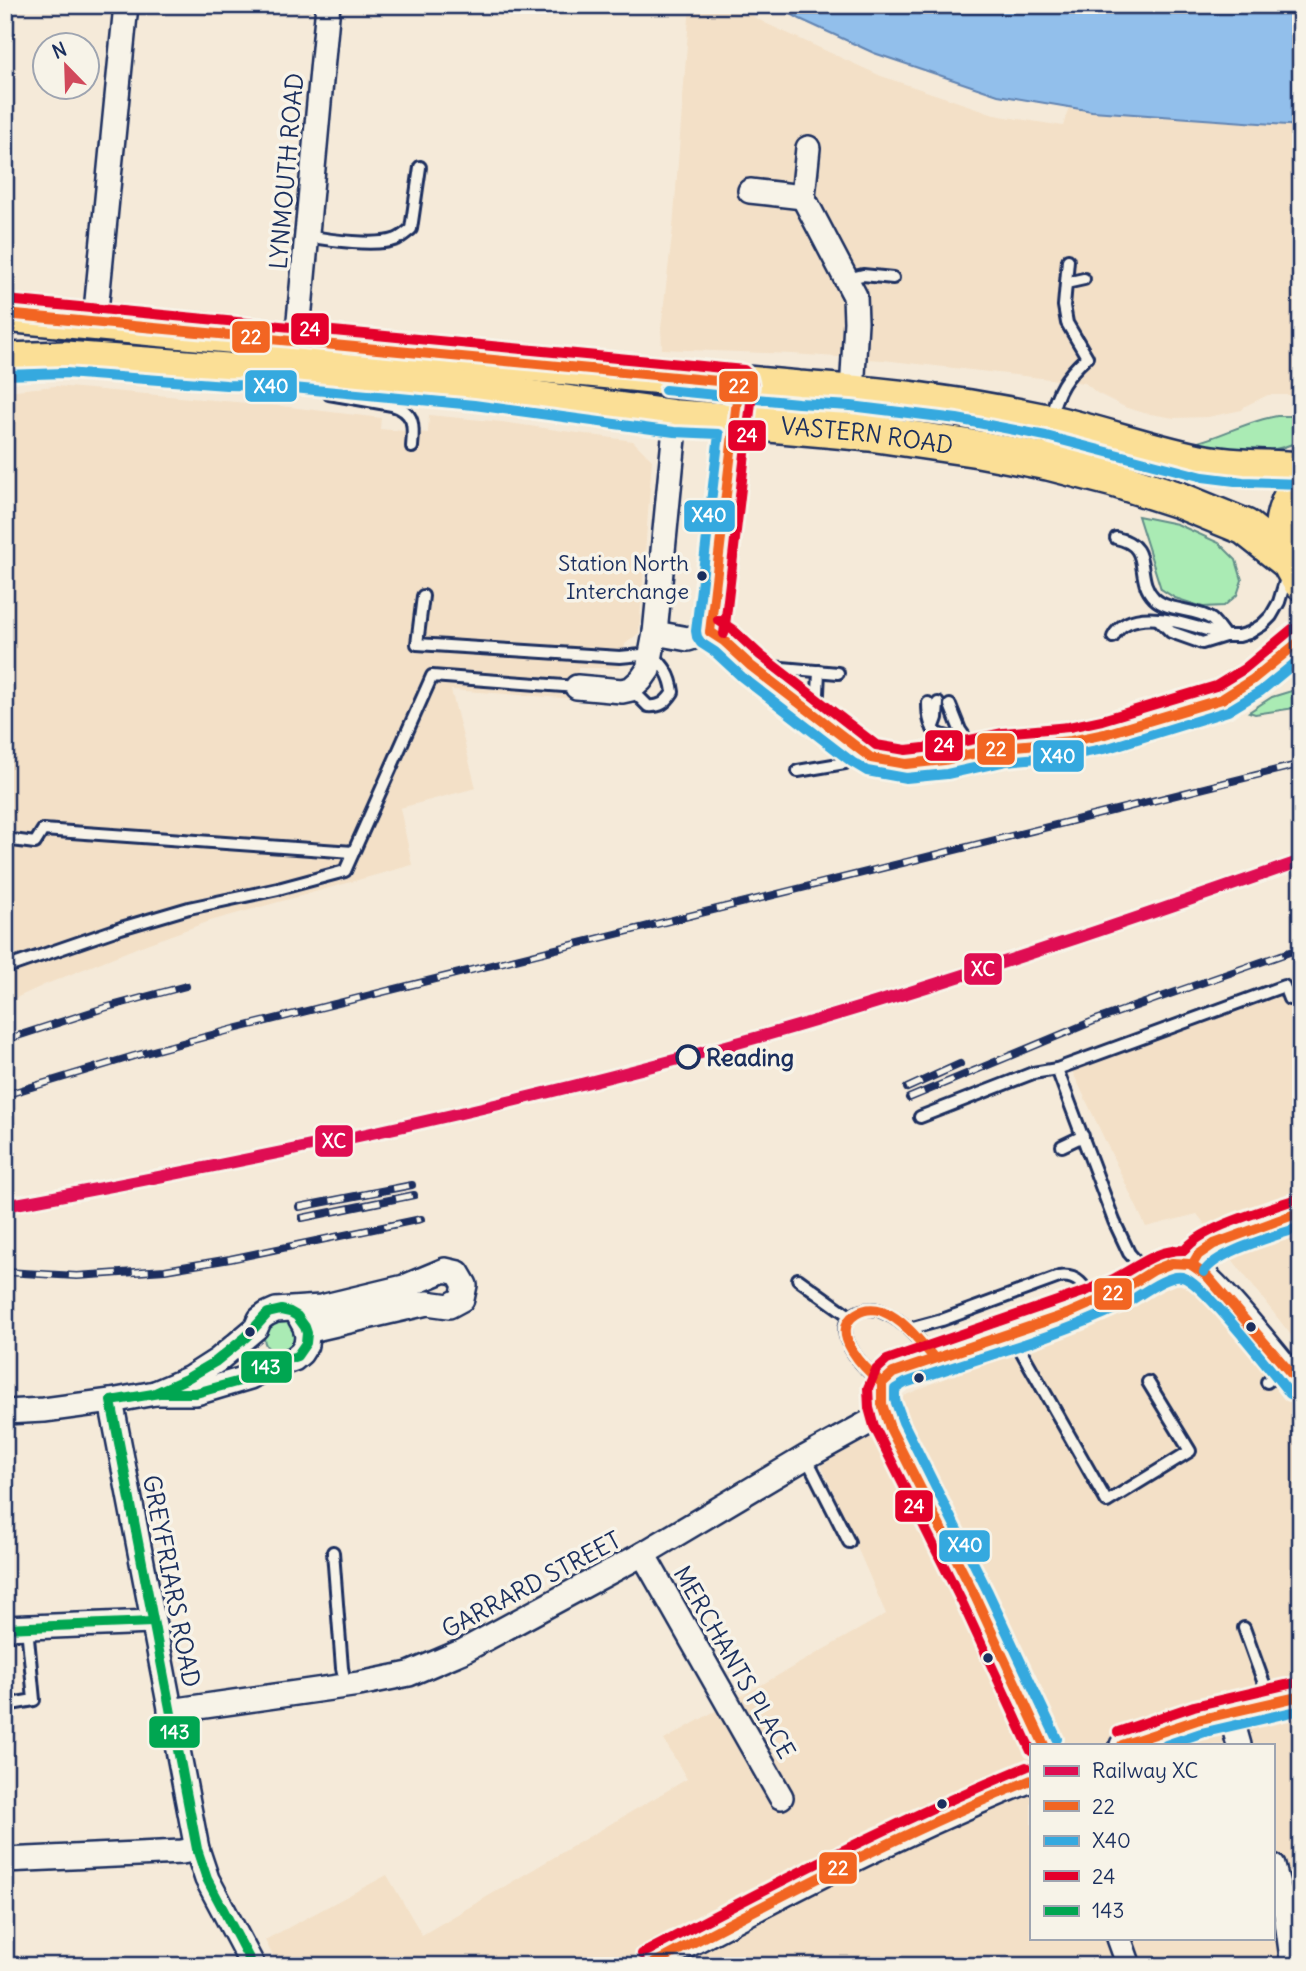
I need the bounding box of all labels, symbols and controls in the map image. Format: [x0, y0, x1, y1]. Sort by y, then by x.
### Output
north arrow [32, 32, 102, 102]
text: N [49, 37, 70, 64]
street label: LYNMOUTH ROAD [262, 72, 310, 270]
line badge: 24 [290, 312, 330, 346]
text: 24 [299, 317, 321, 341]
line badge: 22 [231, 320, 271, 354]
text: 22 [241, 325, 261, 349]
line badge: X40 [244, 369, 298, 403]
line badge: 22 [718, 370, 759, 403]
text: X40 [253, 374, 289, 398]
text: 22 [729, 374, 749, 398]
street label: VASTERN ROAD [779, 410, 955, 460]
line badge: 24 [727, 419, 767, 452]
text: 24 [736, 423, 758, 447]
line badge: X40 [683, 499, 736, 533]
text: X40 [691, 503, 727, 527]
place label: Station North Interchange [558, 549, 689, 605]
marker: Station North Interchange [695, 569, 709, 583]
line badge: 24 [924, 729, 964, 762]
line badge: 22 [976, 732, 1016, 766]
text: 24 [933, 733, 955, 757]
text: 22 [986, 737, 1006, 761]
line badge: X40 [1032, 739, 1085, 773]
text: X40 [1040, 744, 1076, 768]
line badge: XC [963, 952, 1003, 986]
text: XC [971, 957, 995, 981]
place label: Reading [706, 1042, 794, 1072]
marker: Reading [676, 1045, 700, 1069]
line badge: XC [314, 1124, 354, 1158]
text: XC [322, 1129, 346, 1153]
line badge: 22 [1093, 1277, 1133, 1311]
text: 22 [1103, 1281, 1123, 1305]
unlabelled marker [1244, 1320, 1258, 1334]
unlabelled marker [243, 1325, 257, 1339]
line badge: 143 [240, 1350, 293, 1384]
text: 143 [251, 1355, 281, 1379]
unlabelled marker [912, 1371, 926, 1385]
street label: GREYFRIARS ROAD [137, 1473, 207, 1689]
line badge: 24 [894, 1489, 934, 1523]
text: 24 [903, 1494, 925, 1518]
street label: GARRARD STREET [436, 1524, 626, 1644]
line badge: X40 [938, 1529, 991, 1563]
text: X40 [947, 1533, 983, 1557]
street label: MERCHANTS PLACE [668, 1560, 802, 1764]
unlabelled marker [981, 1651, 995, 1665]
line badge: 143 [148, 1715, 201, 1749]
text: 143 [160, 1720, 190, 1744]
legend [1030, 1744, 1274, 1940]
text: Railway XC [1092, 1757, 1199, 1784]
text: 22 [1092, 1793, 1115, 1820]
unlabelled marker [935, 1797, 949, 1811]
text: X40 [1092, 1827, 1131, 1854]
line badge: 22 [818, 1851, 858, 1885]
text: 22 [828, 1856, 848, 1880]
text: 24 [1092, 1863, 1115, 1890]
text: 143 [1092, 1897, 1124, 1924]

